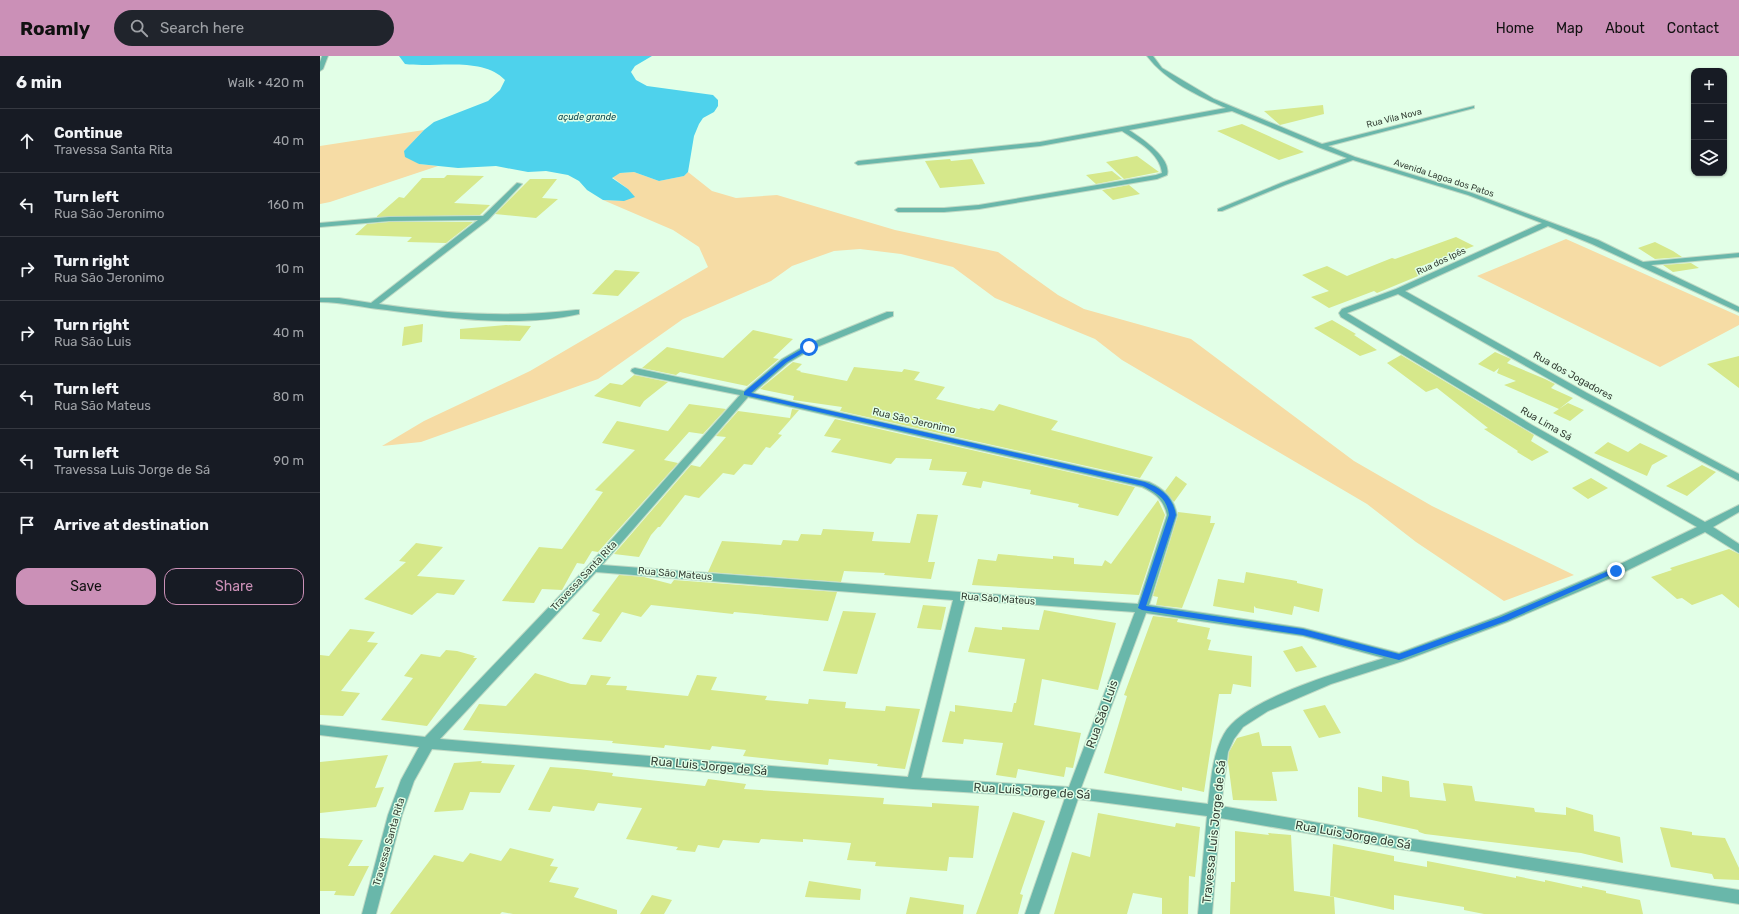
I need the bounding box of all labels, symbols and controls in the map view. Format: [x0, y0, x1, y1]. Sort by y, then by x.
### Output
search box [114, 10, 394, 46]
text: Roamly [20, 17, 90, 40]
icon: search [128, 17, 150, 39]
text: Search here [160, 19, 244, 37]
text: Home [1496, 20, 1534, 37]
text: Map [1556, 20, 1583, 37]
text: About [1605, 20, 1645, 37]
text: Contact [1667, 20, 1719, 37]
map controls [1691, 68, 1727, 176]
button: + [1691, 68, 1727, 104]
text: 6 min [16, 72, 62, 92]
text: Walk · 420 m [228, 75, 304, 90]
button: − [1691, 104, 1727, 140]
street label: Rua Vila Nova [1365, 106, 1423, 130]
water label: açude grande [558, 112, 616, 122]
text: Continue [54, 124, 123, 142]
icon: ahead [16, 130, 38, 152]
text: 40 m [273, 133, 304, 148]
button: layers [1691, 140, 1727, 176]
text: Travessa Santa Rita [54, 142, 173, 157]
street label: Avenida Lagoa dos Patos [1393, 157, 1496, 199]
text: Turn left [54, 188, 119, 206]
icon: left [16, 194, 38, 216]
text: 160 m [268, 197, 304, 212]
text: Rua São Jeronimo [54, 206, 164, 221]
street label: Rua dos Ipês [1415, 245, 1468, 277]
text: Turn right [54, 252, 129, 270]
icon: right [16, 258, 38, 280]
text: 10 m [275, 261, 304, 276]
text: Rua São Jeronimo [54, 270, 164, 285]
text: Turn right [54, 316, 129, 334]
icon: right [16, 322, 38, 344]
text: 40 m [273, 325, 304, 340]
text: Rua São Luis [54, 334, 131, 349]
route start [800, 338, 818, 356]
street label: Rua dos Jogadores [1531, 349, 1615, 403]
text: Turn left [54, 380, 119, 398]
icon: left [16, 386, 38, 408]
text: 80 m [273, 389, 304, 404]
text: Rua São Mateus [54, 398, 151, 413]
street label: Rua Lima Sá [1518, 405, 1574, 443]
street label: Rua São Jeronimo [871, 406, 957, 436]
text: Turn left [54, 444, 119, 462]
icon: left [16, 450, 38, 472]
text: 90 m [273, 453, 304, 468]
text: Travessa Luis Jorge de Sá [54, 462, 210, 477]
icon: arrive [16, 514, 38, 536]
text: Arrive at destination [54, 516, 209, 534]
street label: Travessa Santa Rita [548, 539, 620, 613]
route end [1607, 562, 1625, 580]
street label: Rua São Mateus [637, 565, 713, 583]
button: Save [16, 568, 156, 605]
button: Share [164, 568, 304, 605]
street label: Rua São Mateus [960, 590, 1036, 608]
street label: Rua São Luis [1083, 678, 1121, 750]
street label: Rua Luis Jorge de Sá [650, 754, 768, 778]
street label: Travessa Luis Jorge de Sá [1199, 760, 1229, 904]
street label: Rua Luis Jorge de Sá [973, 780, 1091, 802]
street label: Travessa Santa Rita [371, 796, 407, 888]
street label: Rua Luis Jorge de Sá [1294, 818, 1412, 852]

